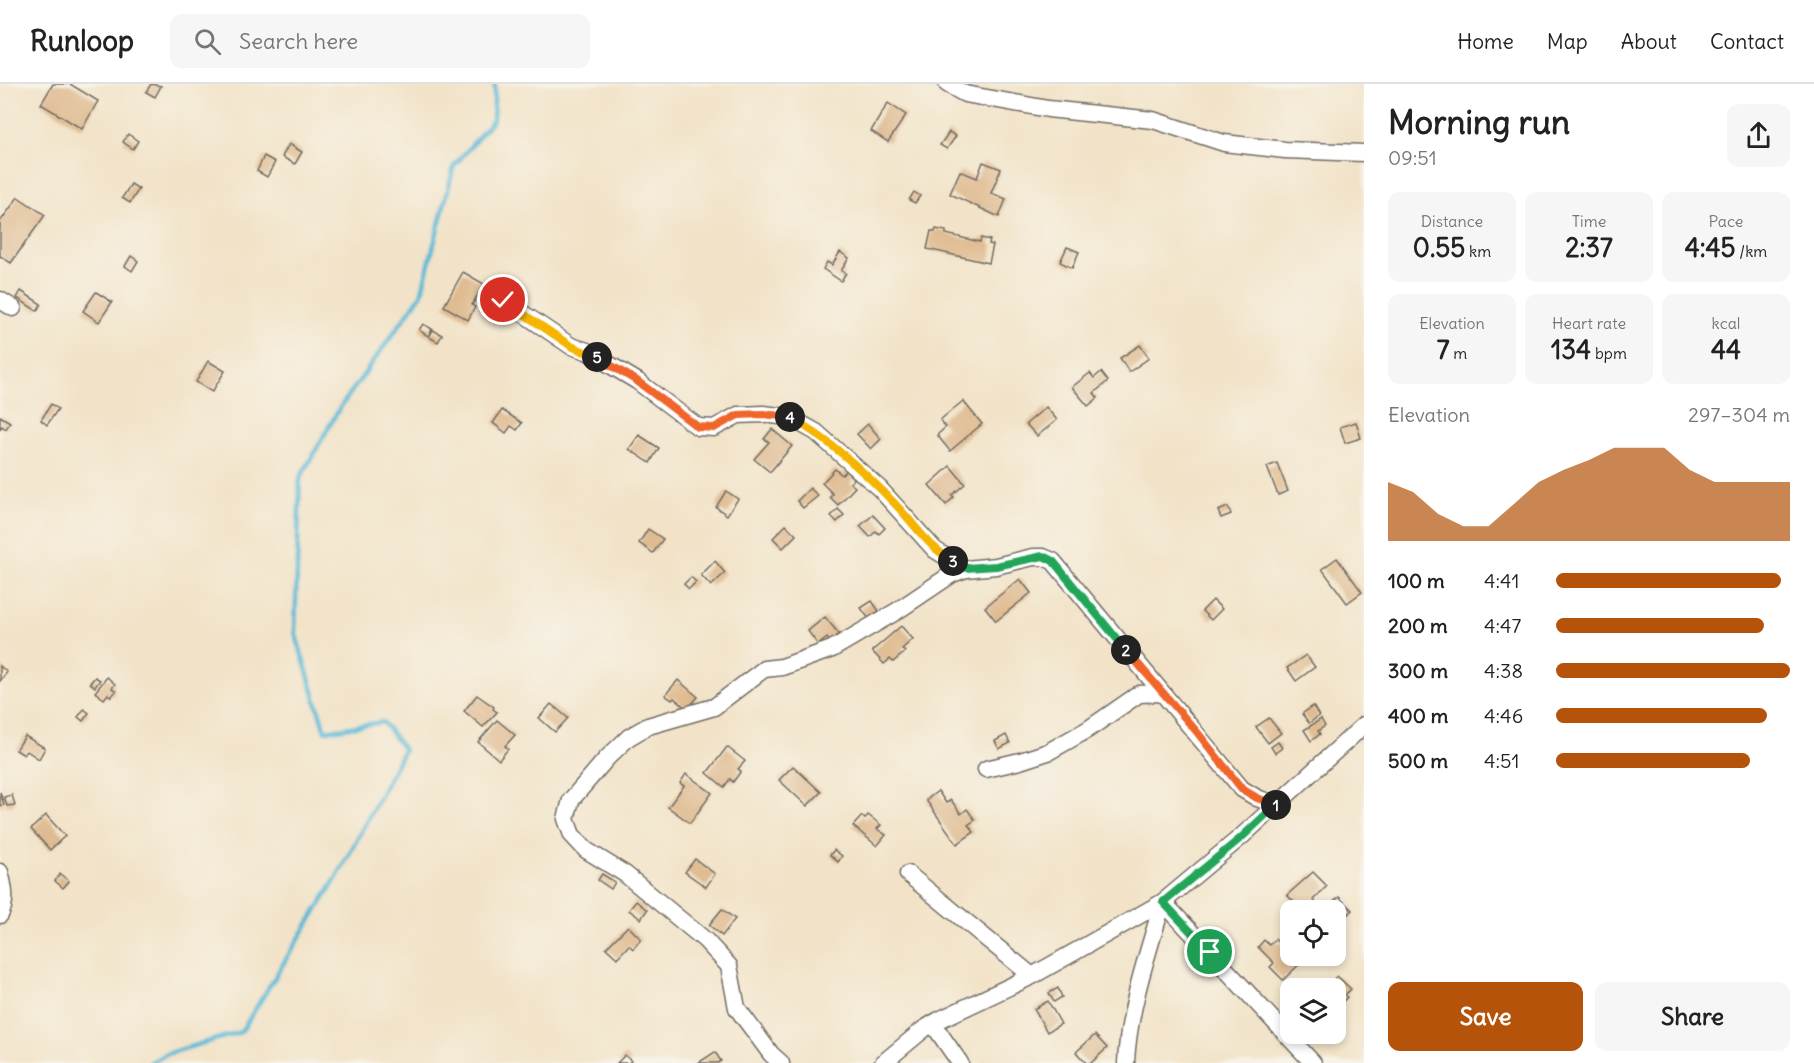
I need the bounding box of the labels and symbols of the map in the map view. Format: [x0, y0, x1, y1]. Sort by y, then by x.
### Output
pin [477, 274, 528, 325]
pin: 5 [582, 342, 612, 372]
pin: 4 [775, 402, 805, 432]
pin: 3 [938, 546, 968, 576]
pin: 2 [1111, 635, 1141, 665]
pin: 1 [1261, 790, 1291, 820]
pin [1184, 926, 1235, 977]

